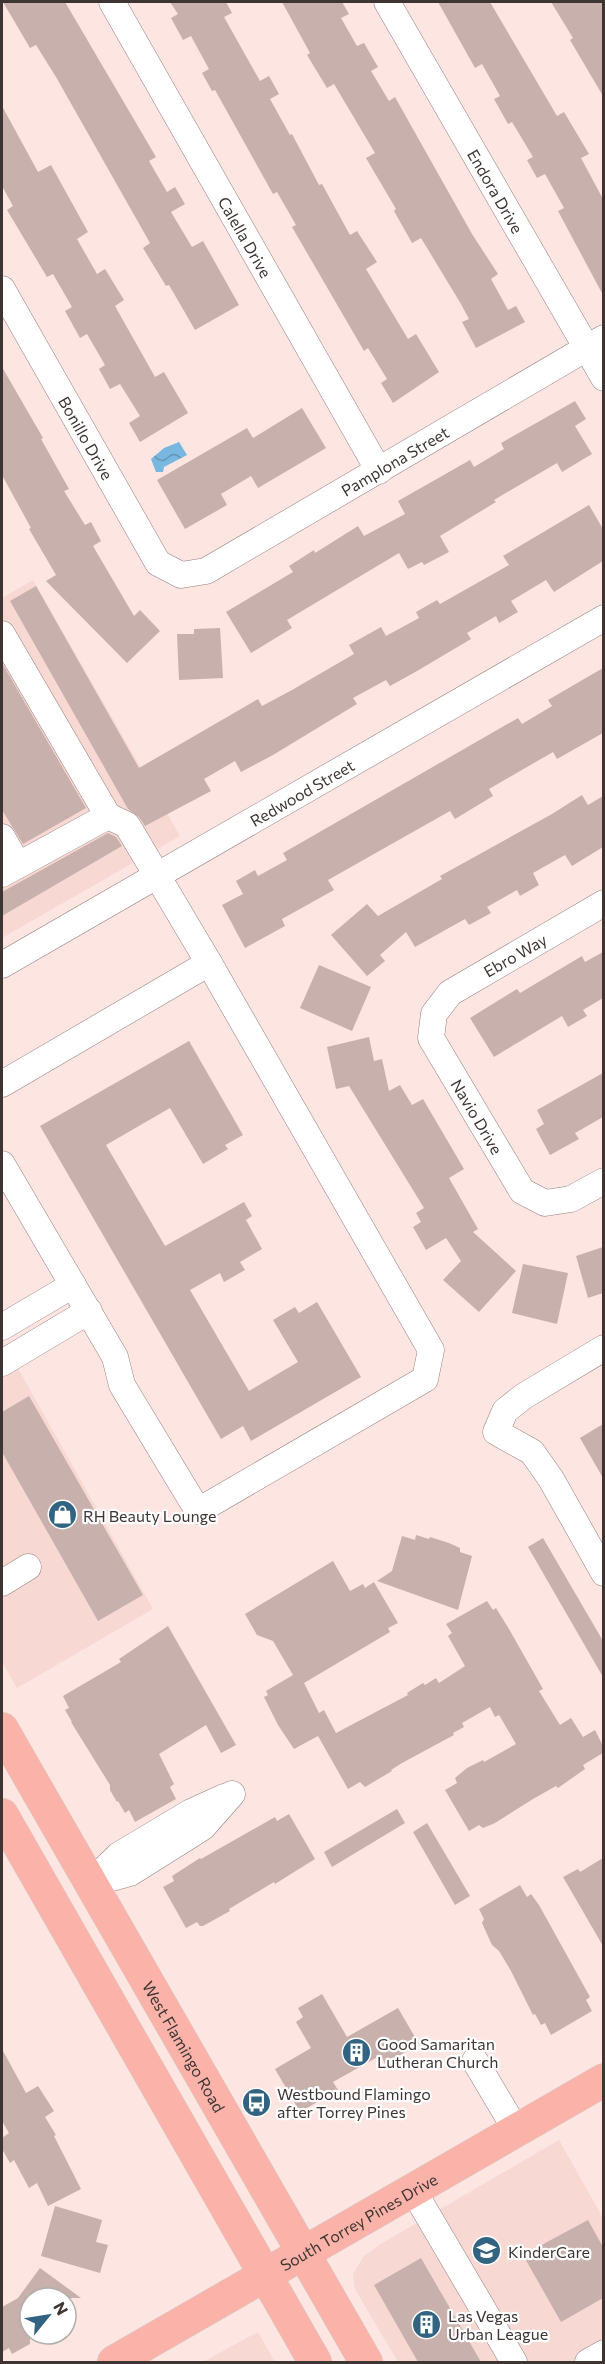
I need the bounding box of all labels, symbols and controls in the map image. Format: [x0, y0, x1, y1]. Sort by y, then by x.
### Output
street label: Endora Drive [464, 145, 528, 236]
street label: Calella Drive [215, 193, 276, 281]
street label: Bonillo Drive [55, 393, 118, 483]
street label: Pamplona Street [337, 422, 452, 500]
street label: Redwood Street [246, 755, 358, 830]
street label: Ebro Way [480, 929, 550, 981]
street label: Navio Drive [448, 1075, 507, 1157]
shop icon: RH Beauty Lounge [46, 1499, 78, 1531]
place label: RH Beauty Lounge [83, 1506, 217, 1525]
street label: West Flamingo Road [139, 1977, 230, 2115]
place label: Good Samaritan Lutheran Church [377, 2034, 498, 2071]
building icon: Good Samaritan Lutheran Church [340, 2036, 372, 2068]
place label: Westbound Flamingo after Torrey Pines [277, 2084, 431, 2121]
bus stop icon: Westbound Flamingo after Torrey Pines [240, 2086, 272, 2118]
street label: South Torrey Pines Drive [276, 2169, 440, 2274]
school or university icon: KinderCare [471, 2235, 503, 2267]
place label: KinderCare [508, 2242, 590, 2261]
north arrow [18, 2286, 78, 2346]
text: N [50, 2298, 73, 2318]
place label: Las Vegas Urban League [448, 2306, 548, 2343]
building icon: Las Vegas Urban League [411, 2308, 443, 2340]

